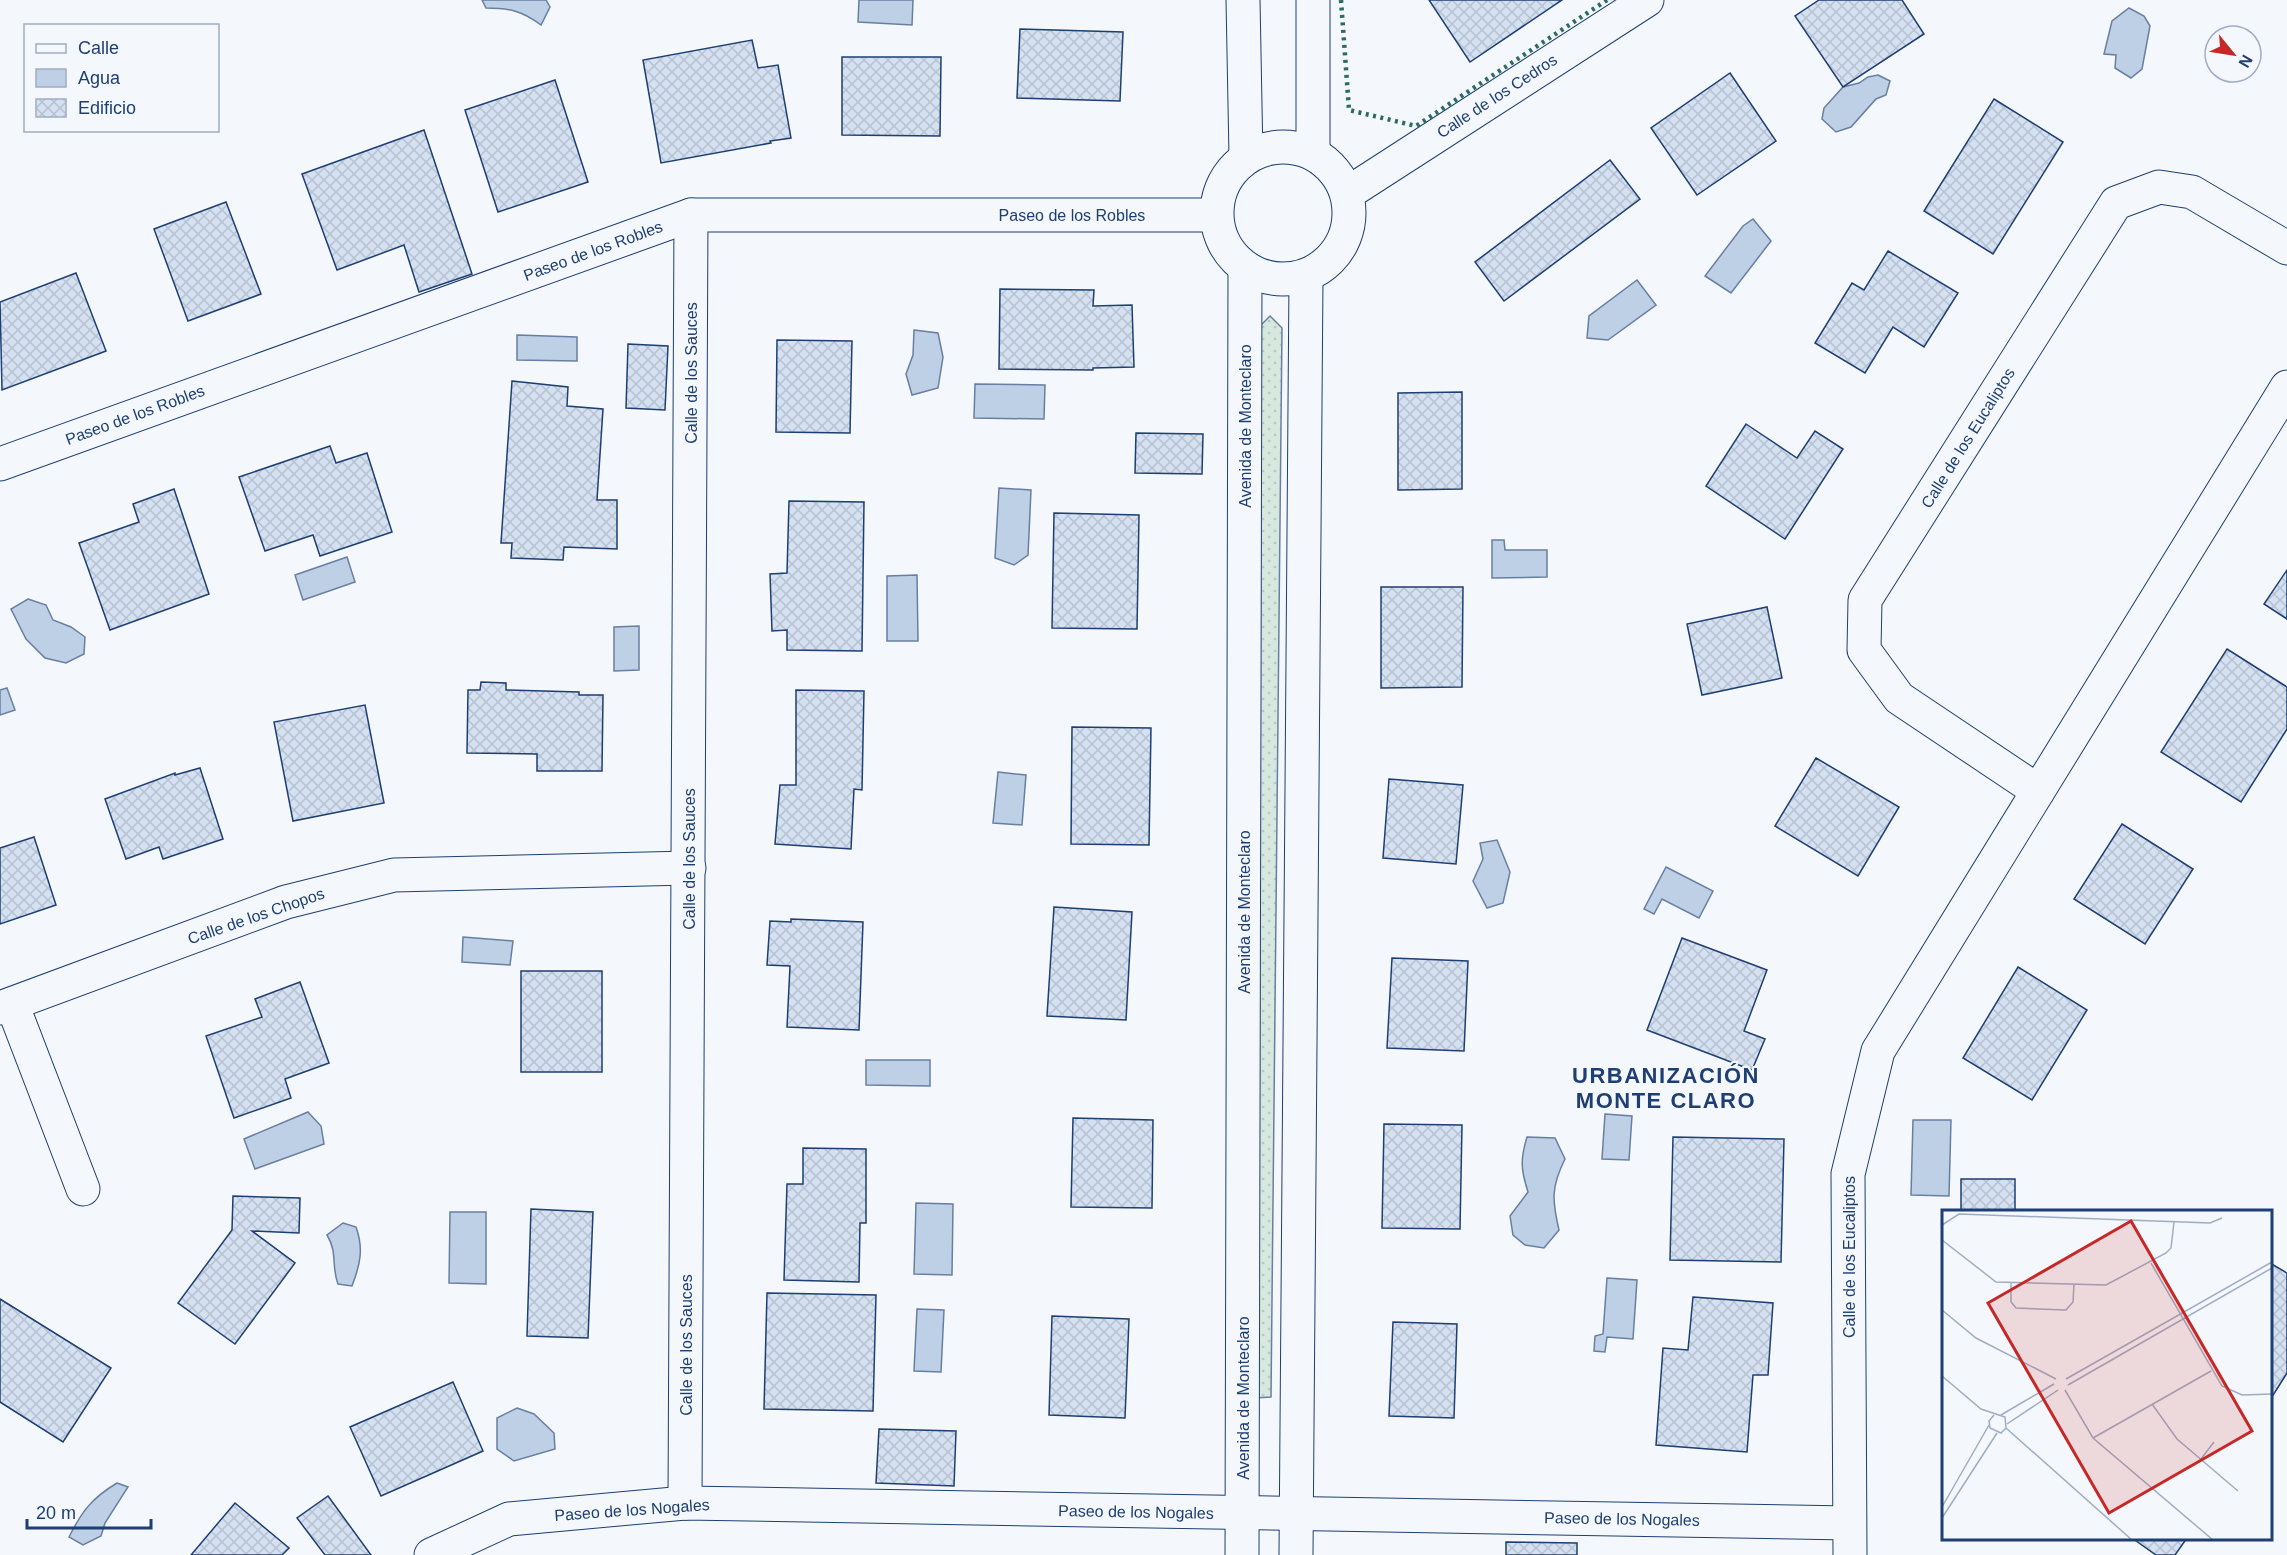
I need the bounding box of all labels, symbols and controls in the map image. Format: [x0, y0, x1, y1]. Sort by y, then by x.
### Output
legend [24, 24, 219, 132]
north arrow [2203, 24, 2263, 84]
text: Calle [78, 38, 119, 58]
street label: Calle de los Cedros [1434, 51, 1560, 141]
text: N [2235, 52, 2256, 71]
text: Agua [78, 68, 121, 88]
text: Edificio [78, 98, 136, 118]
street label: Paseo de los Robles [999, 207, 1145, 224]
street label: Paseo de los Robles [521, 218, 665, 284]
street label: Calle de los Sauces [683, 302, 700, 444]
street label: Avenida de Monteclaro [1237, 344, 1254, 508]
street label: Calle de los Eucaliptos [1918, 365, 2018, 511]
street label: Paseo de los Robles [63, 382, 207, 448]
street label: Calle de los Sauces [681, 788, 698, 930]
street label: Avenida de Monteclaro [1236, 830, 1253, 994]
street label: Calle de los Chopos [186, 885, 326, 947]
district label: URBANIZACIÓN MONTE CLARO [1572, 1063, 1760, 1113]
street label: Calle de los Eucaliptos [1841, 1176, 1858, 1338]
inset map [1942, 1210, 2272, 1540]
street label: Calle de los Sauces [678, 1274, 695, 1416]
street label: Avenida de Monteclaro [1235, 1316, 1252, 1480]
scale bar [27, 1492, 152, 1530]
street label: Paseo de los Nogales [554, 1496, 710, 1524]
street label: Paseo de los Nogales [1058, 1502, 1214, 1522]
text: 20 m [36, 1503, 76, 1523]
street label: Paseo de los Nogales [1544, 1509, 1700, 1529]

